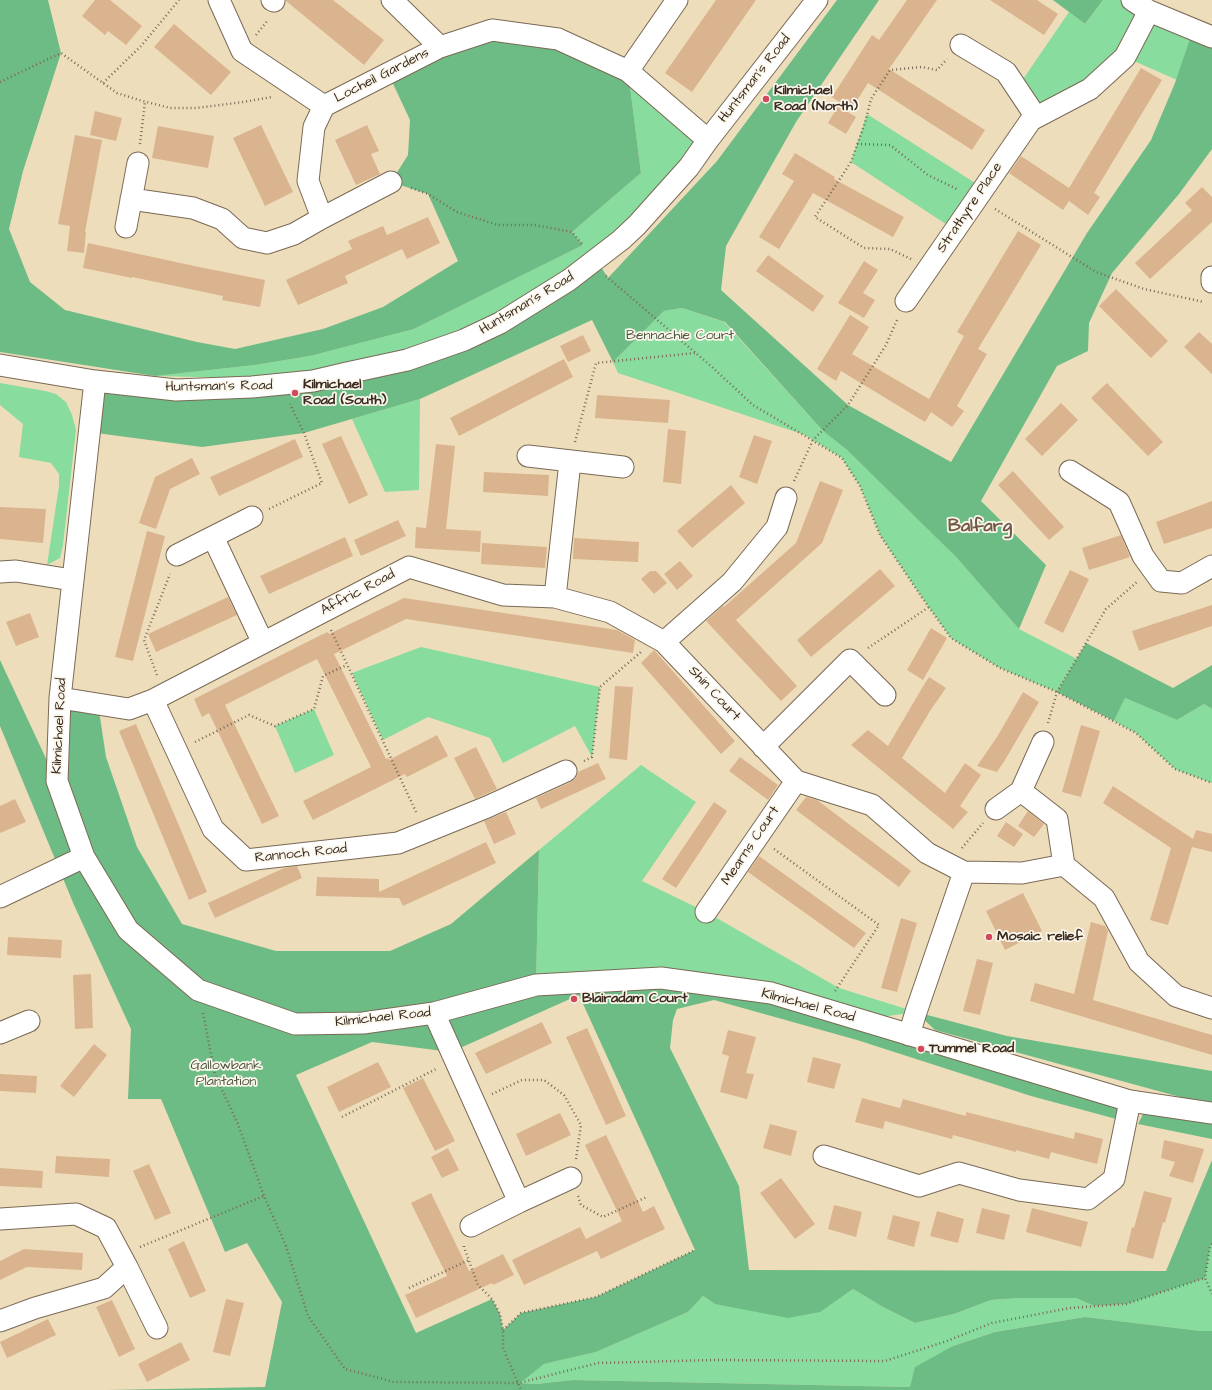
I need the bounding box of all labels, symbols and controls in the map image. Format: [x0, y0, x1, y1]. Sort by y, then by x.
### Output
street label: Huntsman's Road [715, 32, 795, 126]
street label: Locheil Gardens [332, 45, 432, 107]
place label: Kilmichael Road (North) [774, 83, 858, 116]
marker: Kilmichael Road (North) [761, 94, 771, 104]
street label: Strathyre Place [934, 160, 1006, 256]
street label: Huntsman's Road [477, 269, 577, 339]
park label: Bennachie Court [626, 328, 734, 344]
place label: Kilmichael Road (South) [303, 377, 386, 410]
street label: Huntsman's Road [165, 378, 273, 396]
marker: Kilmichael Road (South) [290, 388, 300, 398]
district label: Balfarg [948, 516, 1012, 538]
street label: Affric Road [318, 566, 398, 620]
street label: Shin Court [684, 663, 744, 725]
street label: Kilmichael Road [49, 677, 71, 775]
street label: Mearns Court [718, 803, 784, 889]
street label: Rannoch Road [254, 841, 348, 867]
place label: Mosaic relief [997, 929, 1083, 945]
marker: Mosaic relief [984, 932, 994, 942]
street label: Kilmichael Road [759, 985, 857, 1027]
place label: Blairadam Court [582, 991, 687, 1007]
marker: Blairadam Court [569, 994, 579, 1004]
street label: Kilmichael Road [334, 1005, 432, 1031]
place label: Tummel Road [929, 1041, 1014, 1057]
marker: Tummel Road [916, 1044, 926, 1054]
park label: Gallowbank Plantation [191, 1058, 261, 1090]

